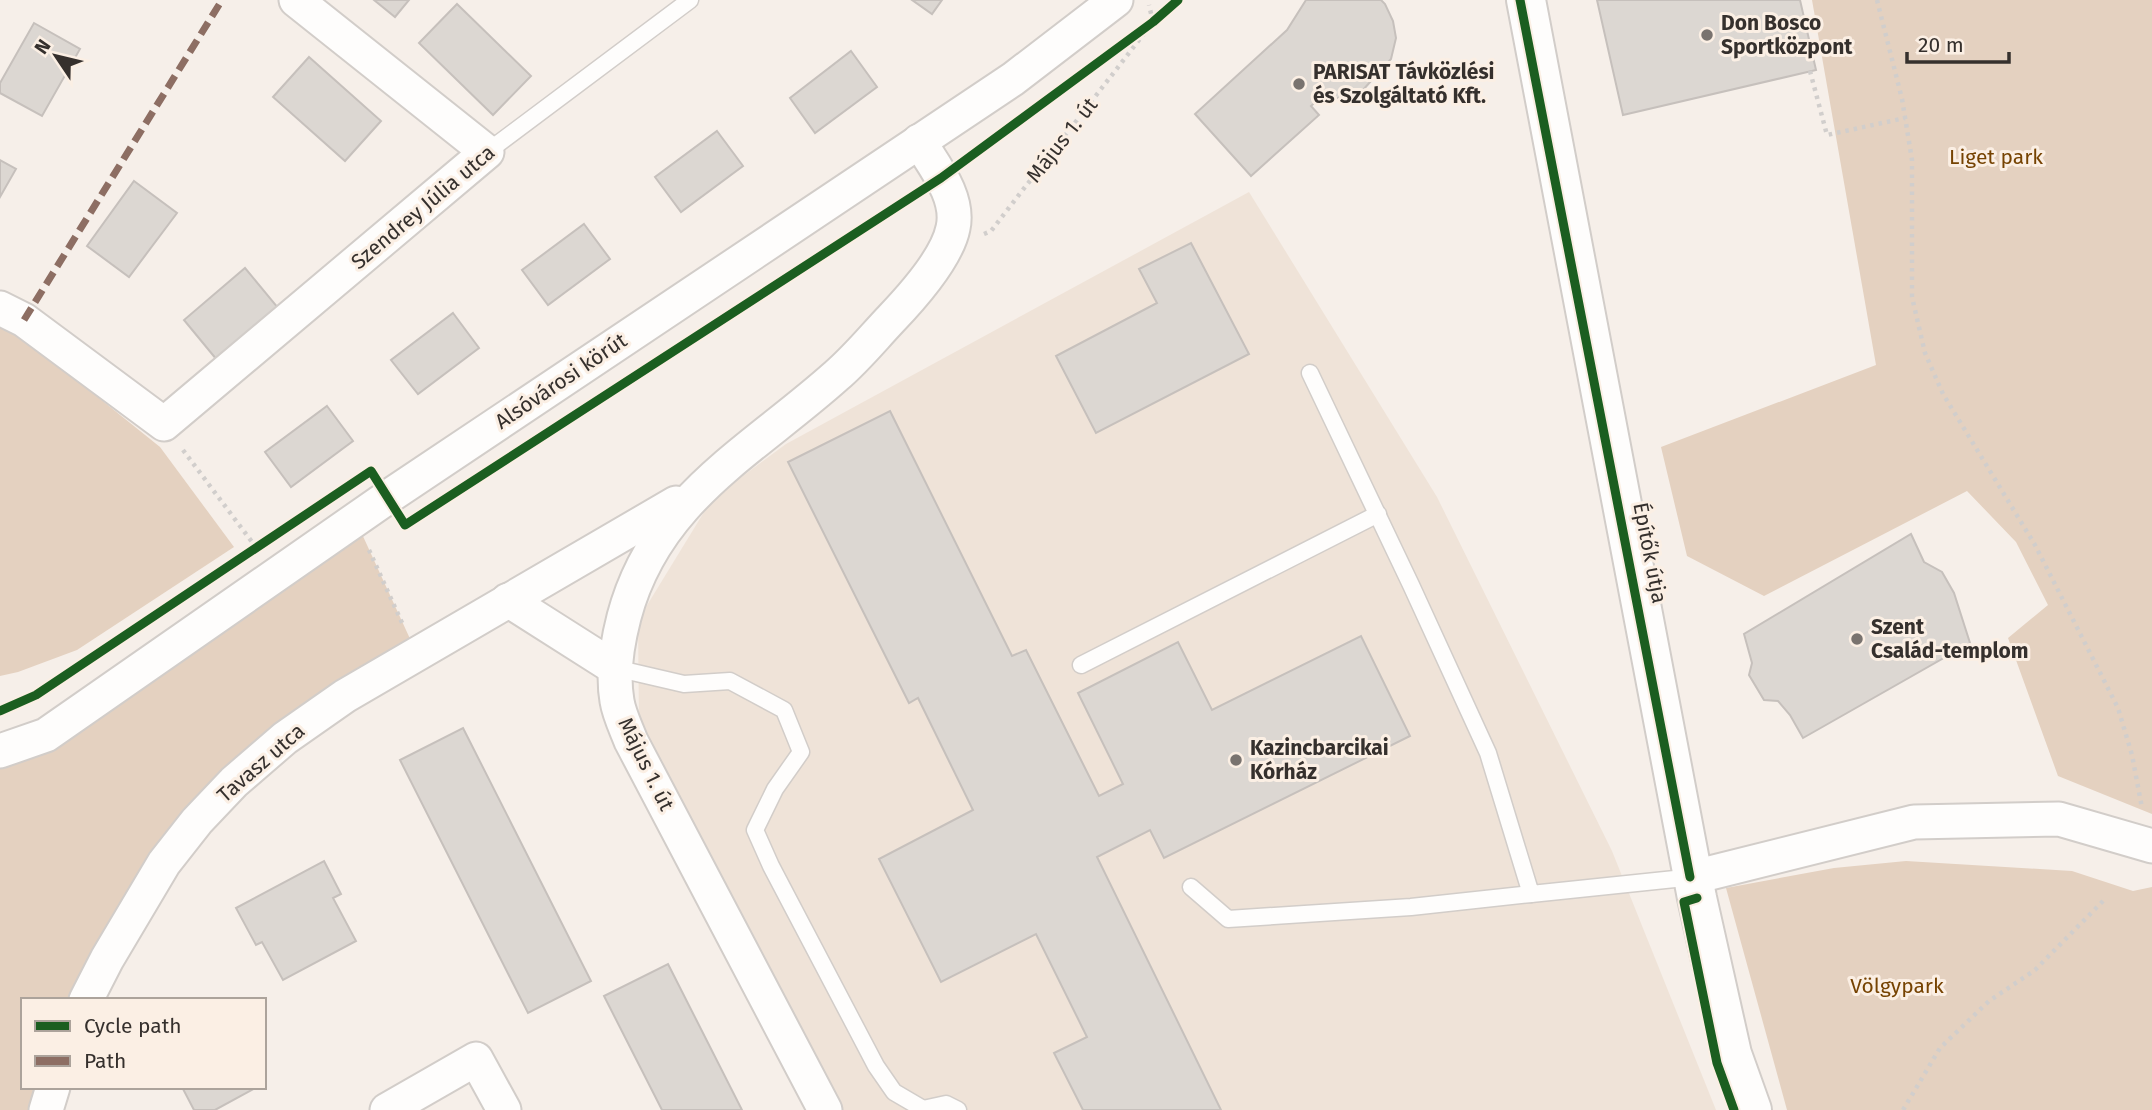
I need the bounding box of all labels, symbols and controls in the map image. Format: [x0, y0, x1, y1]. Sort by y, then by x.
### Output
place label: Don Bosco Sportközpont [1721, 10, 1853, 60]
north arrow [21, 21, 91, 91]
scale bar [1907, 21, 2008, 65]
marker: Don Bosco Sportközpont [1699, 27, 1715, 43]
text: 20 m [1918, 32, 1964, 58]
text: N [29, 35, 56, 58]
place label: PARISAT Távközlési és Szolgáltató Kft. [1313, 59, 1494, 109]
marker: PARISAT Távközlési és Szolgáltató Kft. [1291, 76, 1307, 92]
street label: Május 1. út [1021, 92, 1103, 188]
street label: Szendrey Júlia utca [346, 139, 500, 275]
park label: Liget park [1949, 144, 2043, 170]
street label: Alsóvárosi körút [490, 327, 632, 435]
street label: Építők útja [1627, 500, 1673, 606]
place label: Szent Család-templom [1871, 614, 2029, 664]
marker: Szent Család-templom [1849, 631, 1865, 647]
street label: Május 1. út [612, 713, 680, 815]
street label: Tavasz utca [212, 718, 310, 808]
place label: Kazincbarcikai Kórház [1250, 735, 1389, 785]
marker: Kazincbarcikai Kórház [1228, 752, 1244, 768]
park label: Völgypark [1850, 973, 1944, 999]
legend [21, 998, 266, 1089]
text: Cycle path [84, 1013, 182, 1039]
text: Path [84, 1048, 126, 1074]

